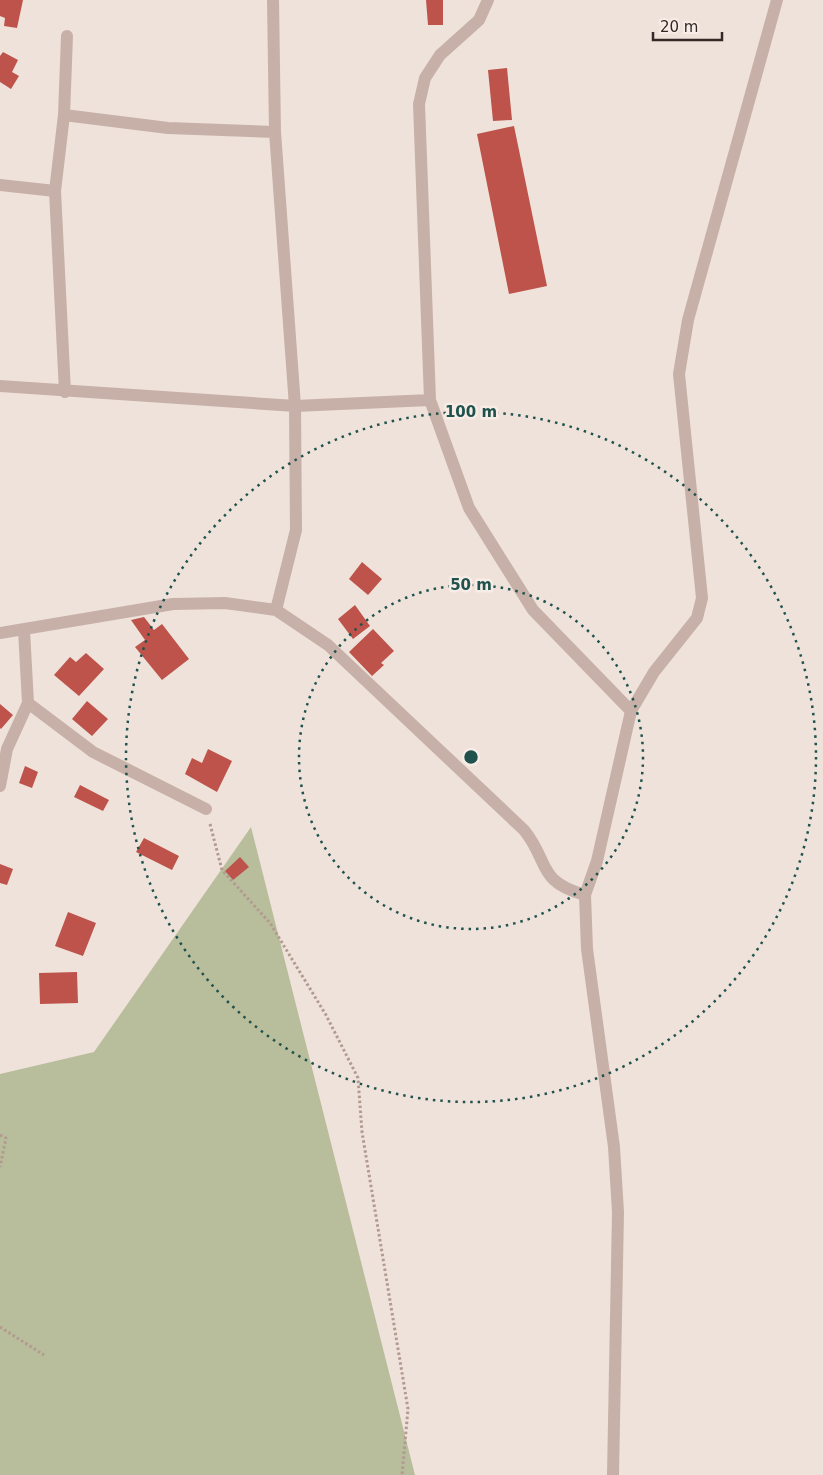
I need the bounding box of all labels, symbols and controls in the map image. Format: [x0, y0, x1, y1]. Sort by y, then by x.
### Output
scale bar [653, 10, 722, 42]
text: 20 m [660, 18, 698, 36]
text: 100 m [445, 403, 497, 421]
text: 50 m [450, 576, 492, 594]
centre of rings [462, 748, 480, 766]

